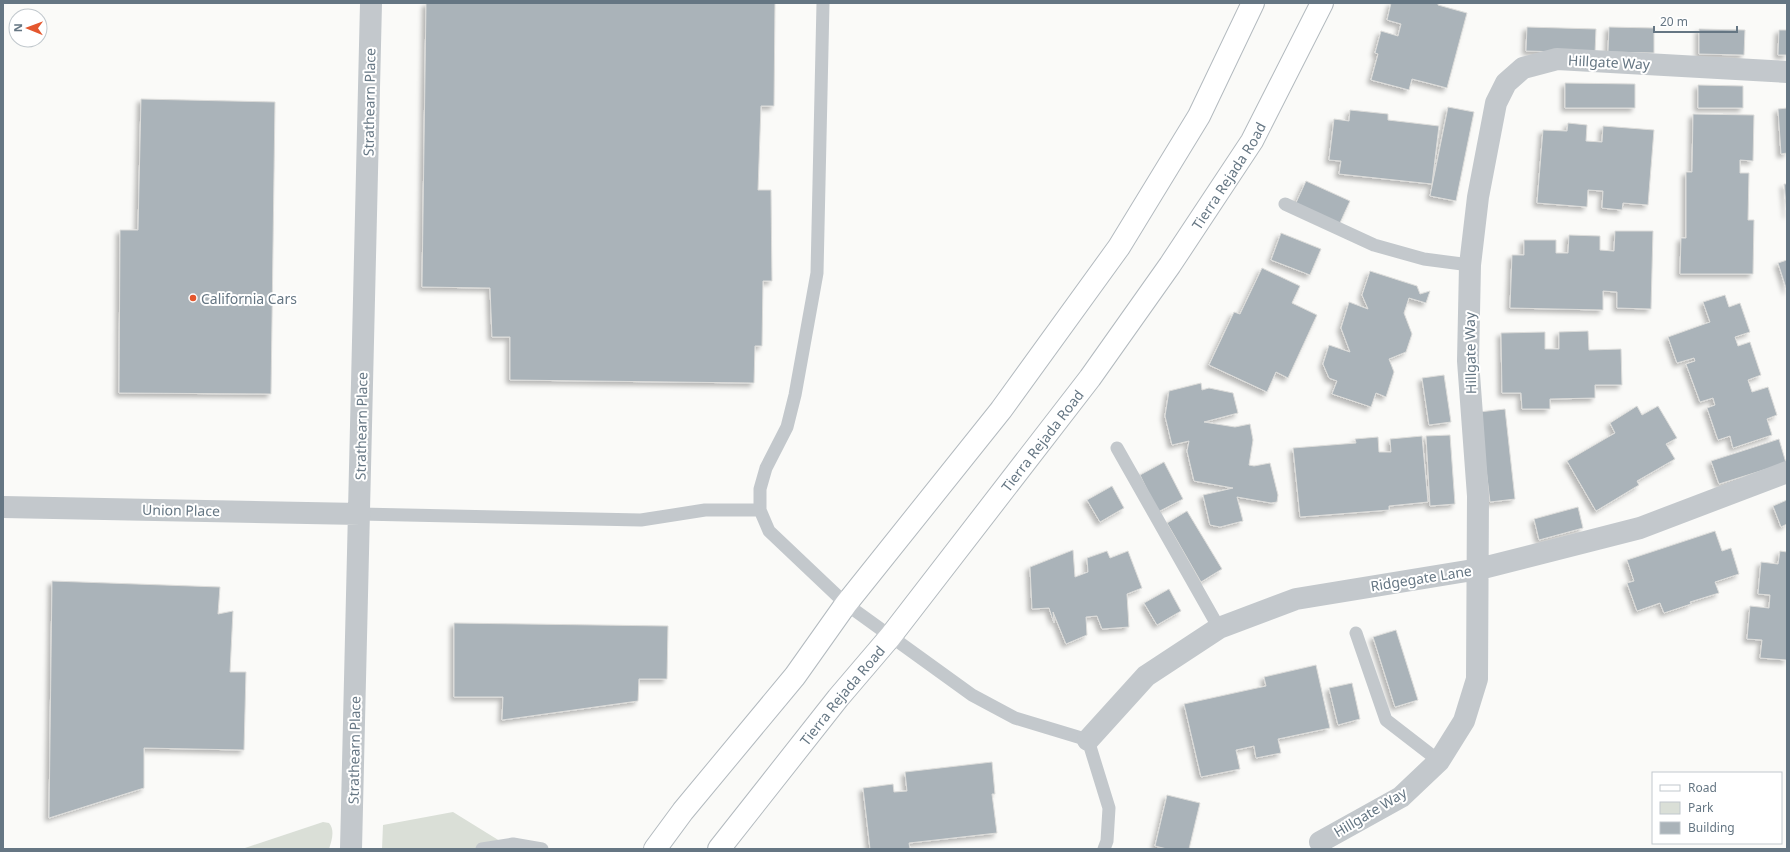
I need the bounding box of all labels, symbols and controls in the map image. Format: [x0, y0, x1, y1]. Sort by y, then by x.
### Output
north arrow [8, 8, 48, 48]
scale bar [1654, 8, 1737, 34]
text: 20 m [1660, 13, 1688, 30]
text: N [10, 23, 25, 32]
street label: Strathearn Place [359, 48, 379, 156]
street label: Hillgate Way [1568, 50, 1651, 74]
street label: Tierra Rejada Road [1187, 119, 1270, 233]
place label: California Cars [201, 289, 297, 308]
marker: California Cars [188, 293, 198, 303]
street label: Hillgate Way [1460, 311, 1480, 394]
street label: Strathearn Place [351, 372, 371, 480]
street label: Tierra Rejada Road [997, 385, 1087, 495]
street label: Union Place [142, 500, 220, 520]
street label: Ridgegate Lane [1369, 561, 1473, 595]
street label: Tierra Rejada Road [795, 641, 889, 749]
street label: Strathearn Place [344, 696, 364, 804]
legend [1652, 772, 1782, 844]
text: Road [1688, 779, 1717, 796]
street label: Hillgate Way [1330, 782, 1411, 841]
text: Park [1688, 799, 1714, 816]
text: Building [1688, 819, 1735, 836]

